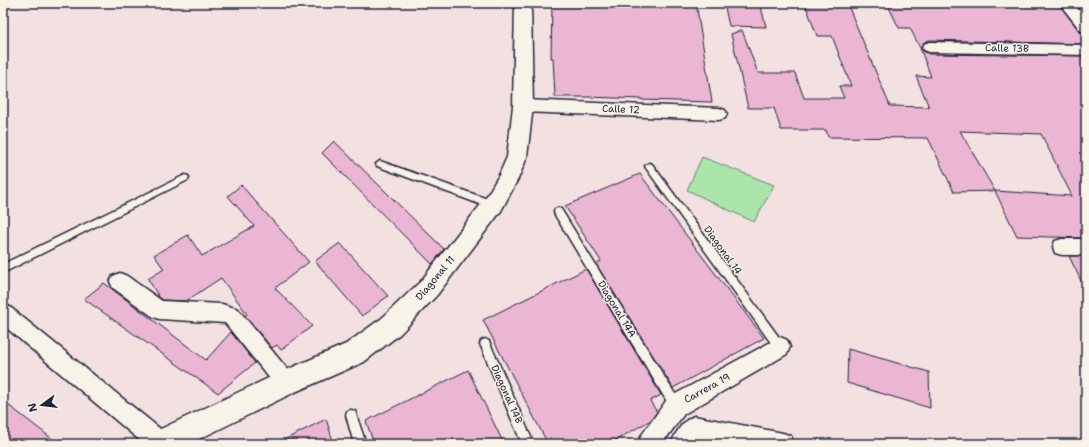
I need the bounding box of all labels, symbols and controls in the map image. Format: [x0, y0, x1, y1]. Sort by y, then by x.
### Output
street label: Calle 13B [985, 41, 1029, 55]
street label: Calle 12 [602, 102, 640, 116]
street label: Diagonal 14 [701, 223, 745, 277]
street label: Diagonal 11 [413, 253, 457, 303]
street label: Diagonal 14A [595, 278, 639, 340]
street label: Diagonal 14B [488, 363, 526, 425]
street label: Carrera 19 [682, 370, 732, 406]
north arrow [22, 385, 62, 425]
text: N [24, 401, 41, 414]

